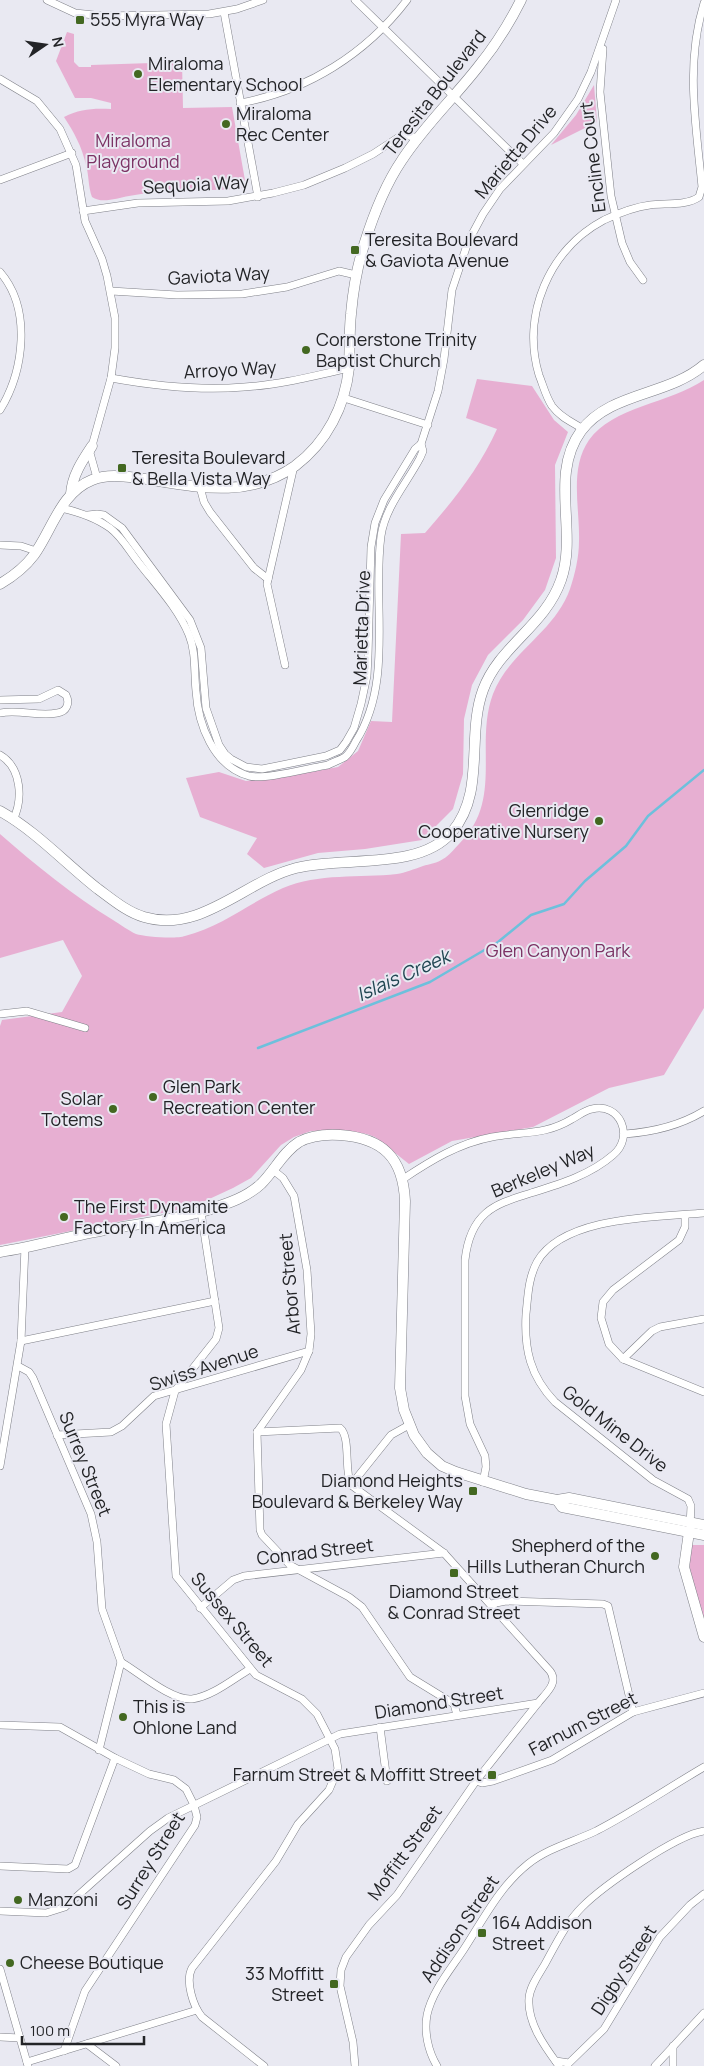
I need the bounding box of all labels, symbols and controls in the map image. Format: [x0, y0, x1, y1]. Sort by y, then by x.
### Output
place label: 555 Myra Way [90, 7, 205, 31]
marker: 555 Myra Way [74, 14, 86, 26]
north arrow [20, 20, 70, 70]
street label: Teresita Boulevard [378, 25, 491, 160]
text: N [48, 35, 69, 49]
place label: Miraloma Elementary School [148, 51, 303, 96]
marker: Miraloma Elementary School [132, 68, 144, 80]
street label: Marietta Drive [469, 99, 562, 203]
street label: Encline Court [573, 100, 611, 214]
place label: Miraloma Rec Center [236, 101, 330, 146]
marker: Miraloma Rec Center [220, 118, 232, 130]
park label: Miraloma Playground [86, 128, 180, 173]
street label: Sequoia Way [142, 169, 250, 199]
place label: Teresita Boulevard & Gaviota Avenue [365, 227, 518, 272]
marker: Teresita Boulevard & Gaviota Avenue [349, 244, 361, 256]
street label: Gaviota Way [167, 260, 271, 290]
place label: Cornerstone Trinity Baptist Church [316, 327, 477, 372]
marker: Cornerstone Trinity Baptist Church [300, 344, 312, 356]
street label: Arroyo Way [183, 355, 277, 383]
place label: Teresita Boulevard & Bella Vista Way [132, 445, 285, 490]
marker: Teresita Boulevard & Bella Vista Way [116, 462, 128, 474]
street label: Marietta Drive [347, 570, 375, 686]
place label: Glenridge Cooperative Nursery [418, 798, 589, 843]
marker: Glenridge Cooperative Nursery [593, 815, 605, 827]
park label: Glen Canyon Park [486, 938, 631, 962]
water label: Islais Creek [352, 942, 456, 1007]
place label: Glen Park Recreation Center [163, 1074, 316, 1119]
place label: Solar Totems [41, 1086, 104, 1131]
marker: Glen Park Recreation Center [147, 1091, 159, 1103]
marker: Solar Totems [107, 1103, 119, 1115]
street label: Berkeley Way [487, 1137, 598, 1203]
place label: The First Dynamite Factory In America [74, 1194, 228, 1239]
marker: The First Dynamite Factory In America [58, 1211, 70, 1223]
street label: Arbor Street [273, 1232, 305, 1336]
street label: Swiss Avenue [146, 1338, 261, 1396]
street label: Gold Mine Drive [558, 1379, 673, 1477]
street label: Surrey Street [54, 1408, 118, 1520]
place label: Diamond Heights Boulevard & Berkeley Way [252, 1468, 463, 1513]
marker: Diamond Heights Boulevard & Berkeley Way [467, 1485, 479, 1497]
street label: Conrad Street [255, 1532, 375, 1570]
place label: Shepherd of the Hills Lutheran Church [467, 1533, 645, 1578]
marker: Shepherd of the Hills Lutheran Church [649, 1550, 661, 1562]
street label: Sussex Street [186, 1567, 280, 1672]
marker: Diamond Street & Conrad Street [448, 1567, 460, 1579]
place label: Diamond Street & Conrad Street [388, 1579, 520, 1624]
street label: Diamond Street [373, 1680, 505, 1724]
street label: Farnum Street [524, 1686, 641, 1761]
place label: This is Ohlone Land [133, 1694, 237, 1739]
marker: This is Ohlone Land [117, 1711, 129, 1723]
place label: Farnum Street & Moffitt Street [233, 1762, 482, 1786]
marker: Farnum Street & Moffitt Street [486, 1769, 498, 1781]
street label: Moffitt Street [362, 1800, 447, 1905]
street label: Surrey Street [111, 1807, 190, 1914]
street label: Addison Street [414, 1870, 504, 1987]
place label: Manzoni [28, 1887, 98, 1911]
marker: Manzoni [12, 1894, 24, 1906]
place label: 164 Addison Street [492, 1910, 592, 1955]
street label: Digby Street [585, 1920, 661, 2019]
marker: 164 Addison Street [476, 1927, 488, 1939]
place label: Cheese Boutique [20, 1950, 164, 1974]
marker: Cheese Boutique [4, 1957, 16, 1969]
place label: 33 Moffitt Street [245, 1961, 324, 2006]
marker: 33 Moffitt Street [328, 1978, 340, 1990]
scale bar [22, 2014, 145, 2046]
text: 100 m [30, 2020, 70, 2041]

